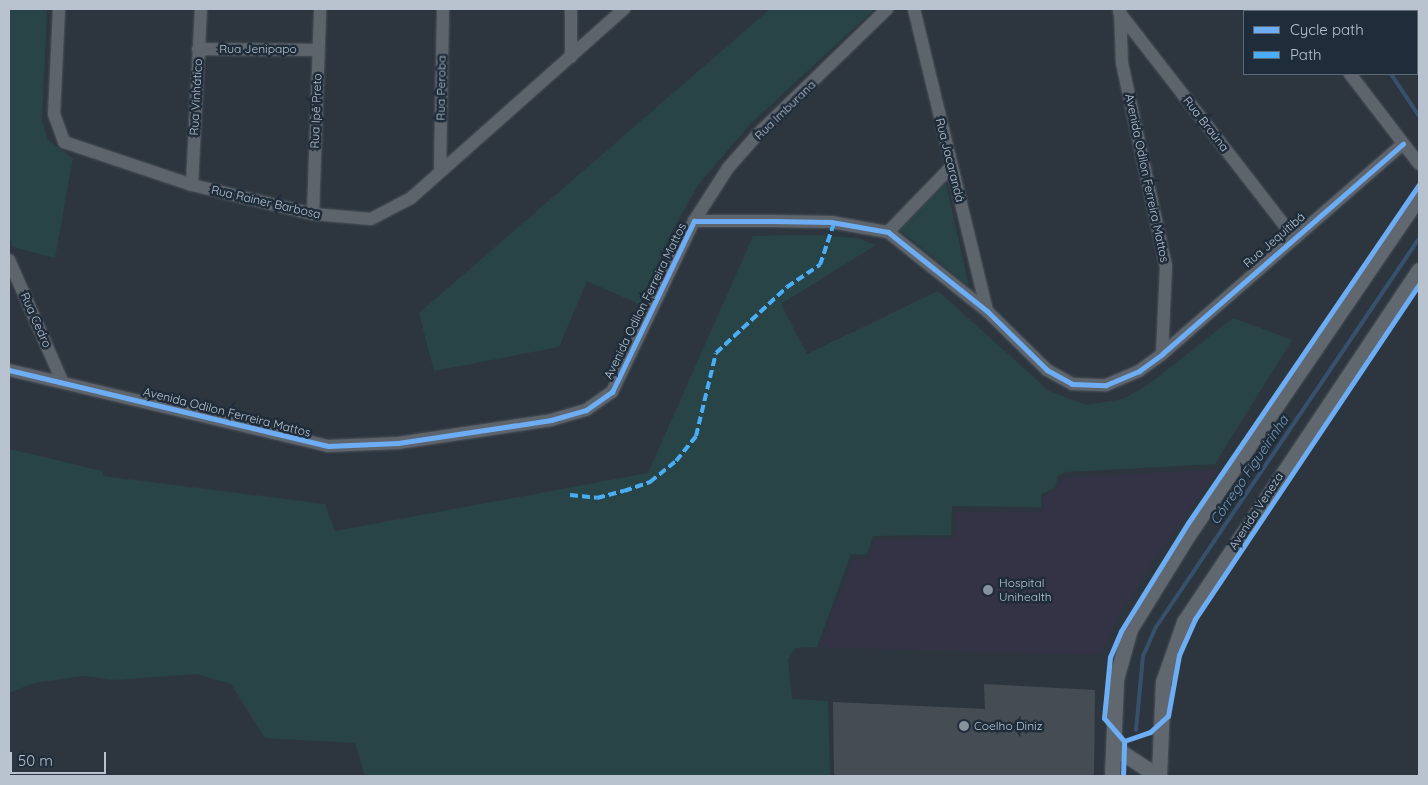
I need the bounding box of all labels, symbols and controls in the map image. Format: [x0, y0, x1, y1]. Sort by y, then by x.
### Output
legend [1243, 10, 1418, 75]
text: Cycle path [1290, 20, 1364, 39]
street label: Rua Jenipapo [219, 42, 297, 56]
text: Path [1290, 45, 1322, 64]
street label: Rua Peroba [433, 55, 449, 121]
street label: Rua Vinhático [187, 58, 205, 136]
street label: Rua Ipê Preto [307, 73, 325, 149]
street label: Rua Imburana [751, 77, 819, 143]
street label: Avenida Odilon Ferreira Mattos [1122, 92, 1172, 264]
street label: Rua Braúna [1180, 94, 1232, 154]
street label: Rua Jacarandá [933, 116, 967, 204]
street label: Rua Rainer Barbosa [210, 182, 322, 222]
street label: Rua Jequitibá [1240, 209, 1308, 271]
street label: Avenida Odilon Ferreira Mattos [601, 221, 689, 381]
street label: Rua Cedro [17, 290, 55, 350]
street label: Avenida Odilon Ferreira Mattos [142, 384, 312, 440]
water label: Córrego Figueirinha [1206, 412, 1292, 528]
street label: Avenida Veneza [1226, 470, 1286, 552]
place label: Hospital Unihealth [999, 576, 1052, 604]
marker: Hospital Unihealth [981, 583, 995, 597]
place label: Coelho Diniz [974, 719, 1042, 733]
marker: Coelho Diniz [958, 720, 970, 732]
scale bar [12, 742, 109, 774]
text: 50 m [18, 751, 53, 770]

